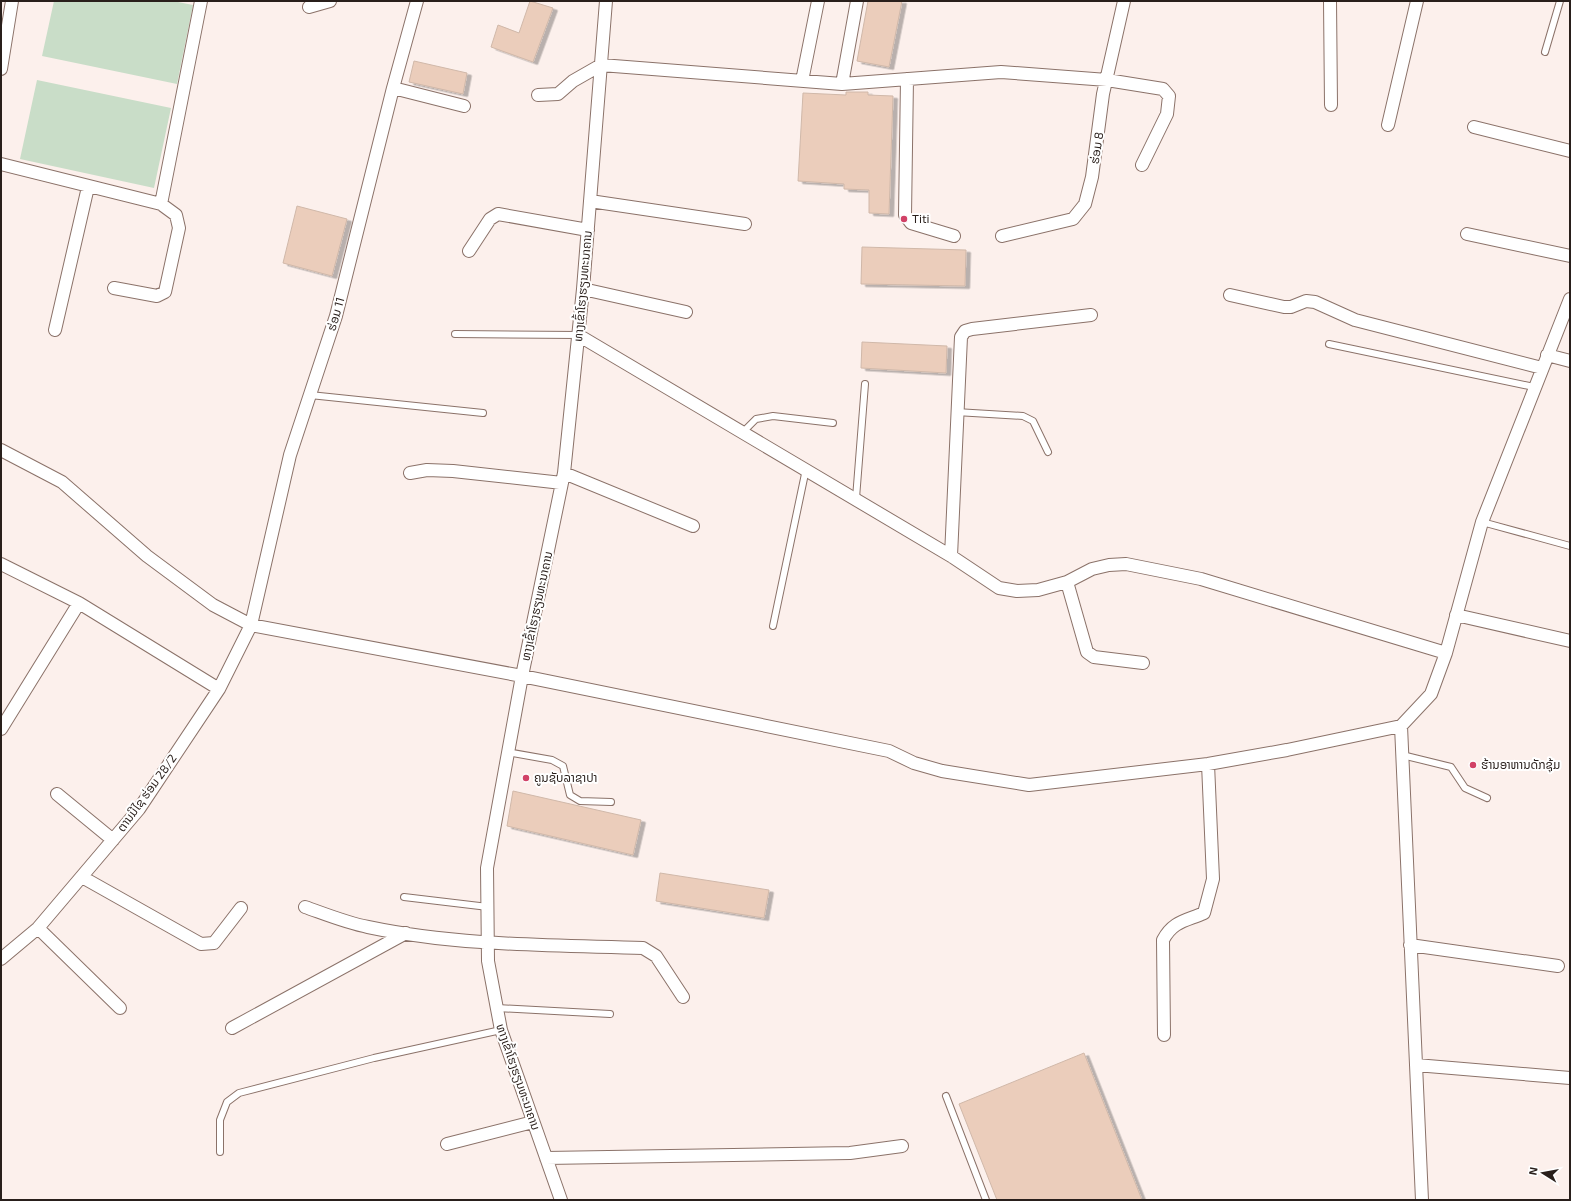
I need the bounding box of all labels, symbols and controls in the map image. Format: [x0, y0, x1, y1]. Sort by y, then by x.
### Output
street label: ຮ່ອມ 8 [1087, 131, 1105, 165]
place label: Titi [912, 211, 930, 225]
marker: Titi [899, 214, 909, 224]
street label: ທາງເຂົ້າໂຮງຮຽນທະນາຄານ [569, 230, 595, 342]
street label: ຮ່ອມ 11 [324, 295, 347, 332]
street label: ທາງເຂົ້າໂຮງຮຽນທະນາຄານ [516, 550, 555, 662]
street label: ຕານມີໄຊ ຮ່ອມ 28/2 [113, 751, 179, 834]
place label: ຮ້ານອາຫານດັກຊຸ້ມ [1481, 757, 1560, 773]
marker: ຮ້ານອາຫານດັກຊຸ້ມ [1468, 760, 1478, 770]
place label: ຄູນຊັບລາຊາປາ [534, 770, 597, 786]
marker: ຄູນຊັບລາຊາປາ [521, 773, 531, 783]
street label: ທາງເຂົ້າໂຮງຮຽນທະນາຄານ [493, 1021, 545, 1132]
north arrow [1523, 1153, 1563, 1193]
text: N [1526, 1166, 1540, 1176]

